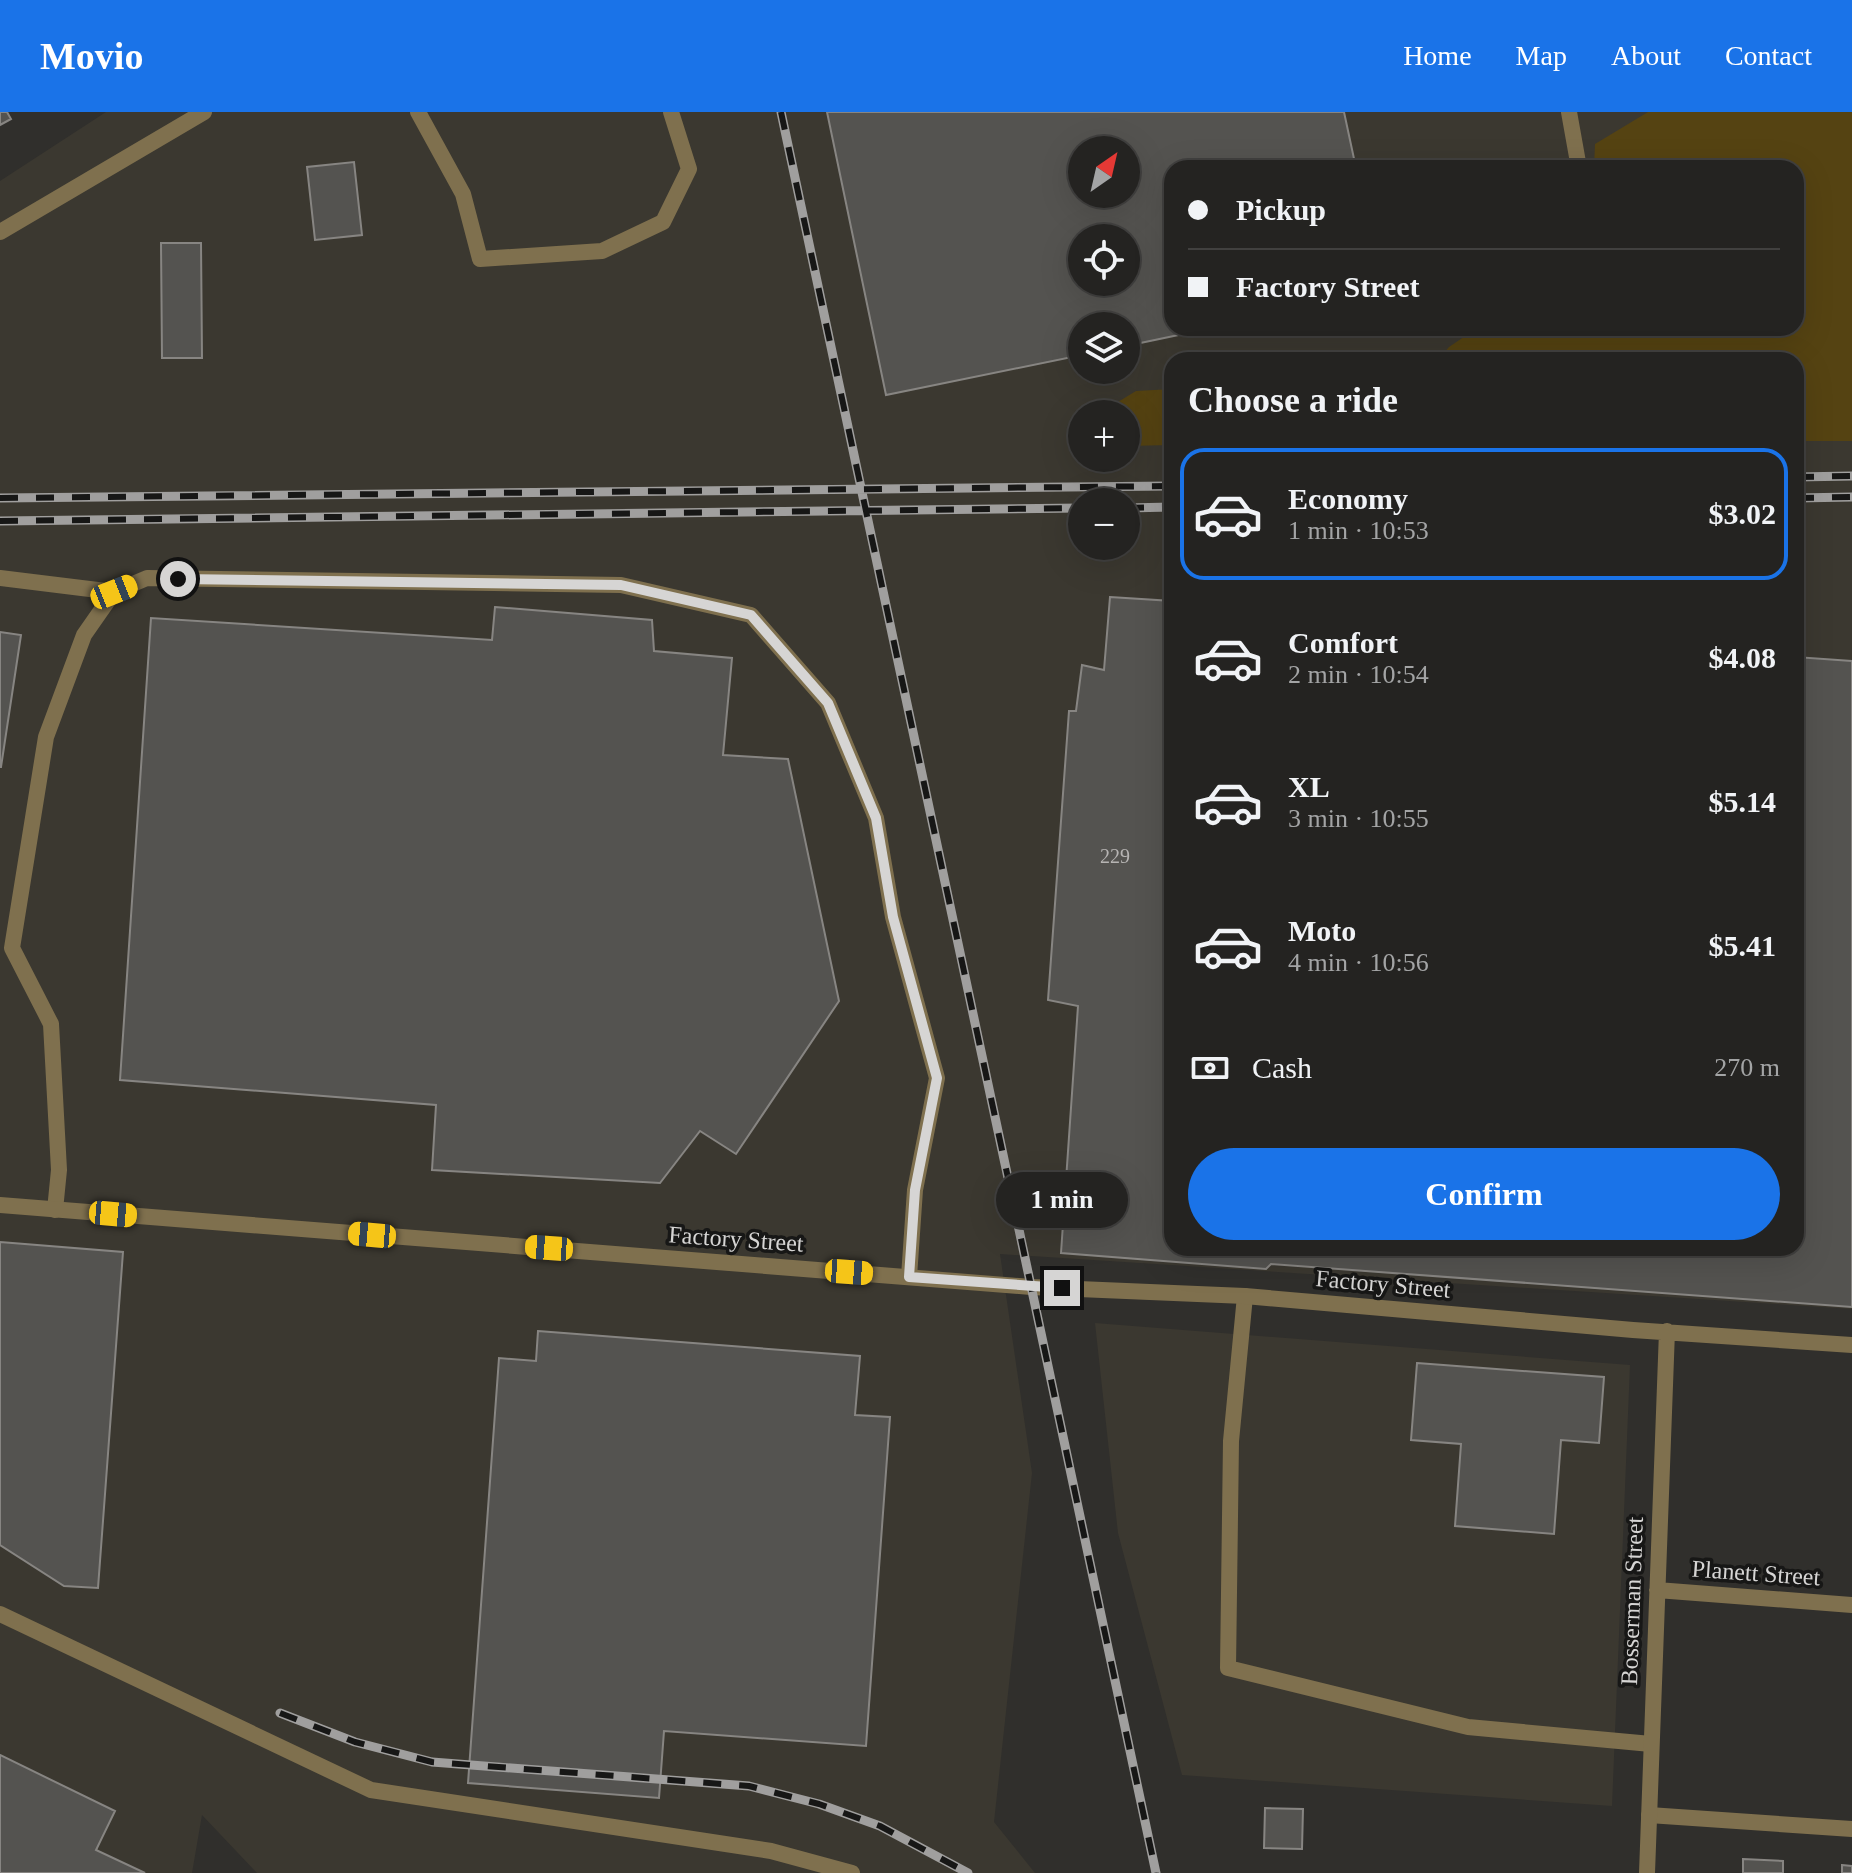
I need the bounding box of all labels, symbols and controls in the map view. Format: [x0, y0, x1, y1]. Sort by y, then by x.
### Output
text: Movio [40, 35, 143, 77]
text: Home [1403, 40, 1472, 71]
text: Map [1516, 40, 1567, 71]
text: About [1611, 40, 1681, 71]
text: Contact [1725, 40, 1812, 71]
north arrow [1068, 136, 1140, 208]
map controls [1068, 136, 1140, 560]
text: Pickup [1236, 193, 1326, 226]
button: locate [1068, 224, 1140, 296]
text: Factory Street [1236, 270, 1420, 303]
button: layers [1068, 312, 1140, 384]
text: Choose a ride [1188, 380, 1398, 420]
button: + [1068, 400, 1140, 472]
icon: car [1192, 478, 1264, 550]
text: Economy [1288, 482, 1408, 515]
button: − [1068, 488, 1140, 560]
text: $3.02 [1709, 497, 1776, 530]
text: 1 min · 10:53 [1288, 516, 1429, 545]
route start [160, 561, 196, 597]
car [87, 572, 141, 612]
icon: car [1192, 622, 1264, 694]
text: Comfort [1288, 626, 1398, 659]
text: $4.08 [1709, 641, 1776, 674]
text: 2 min · 10:54 [1288, 660, 1429, 689]
icon: car [1192, 766, 1264, 838]
text: XL [1288, 770, 1330, 803]
text: $5.14 [1709, 785, 1776, 818]
text: 3 min · 10:55 [1288, 804, 1429, 833]
house number: 229 [1100, 845, 1130, 867]
icon: car [1192, 910, 1264, 982]
text: Moto [1288, 914, 1356, 947]
text: $5.41 [1709, 929, 1776, 962]
text: 4 min · 10:56 [1288, 948, 1429, 977]
icon: cash [1188, 1046, 1232, 1090]
text: Cash [1252, 1051, 1312, 1084]
text: 270 m [1714, 1053, 1780, 1082]
button: Confirm [1188, 1148, 1780, 1240]
callout: 1 min [996, 1172, 1128, 1228]
text: 1 min [1031, 1185, 1093, 1214]
car [88, 1200, 138, 1228]
car [347, 1221, 397, 1249]
street label: Factory Street [668, 1221, 805, 1257]
car [524, 1234, 574, 1262]
car [824, 1258, 874, 1286]
street label: Factory Street [1314, 1265, 1452, 1303]
route end [1044, 1270, 1080, 1306]
street label: Bosserman Street [1616, 1516, 1648, 1686]
street label: Planett Street [1691, 1556, 1821, 1590]

